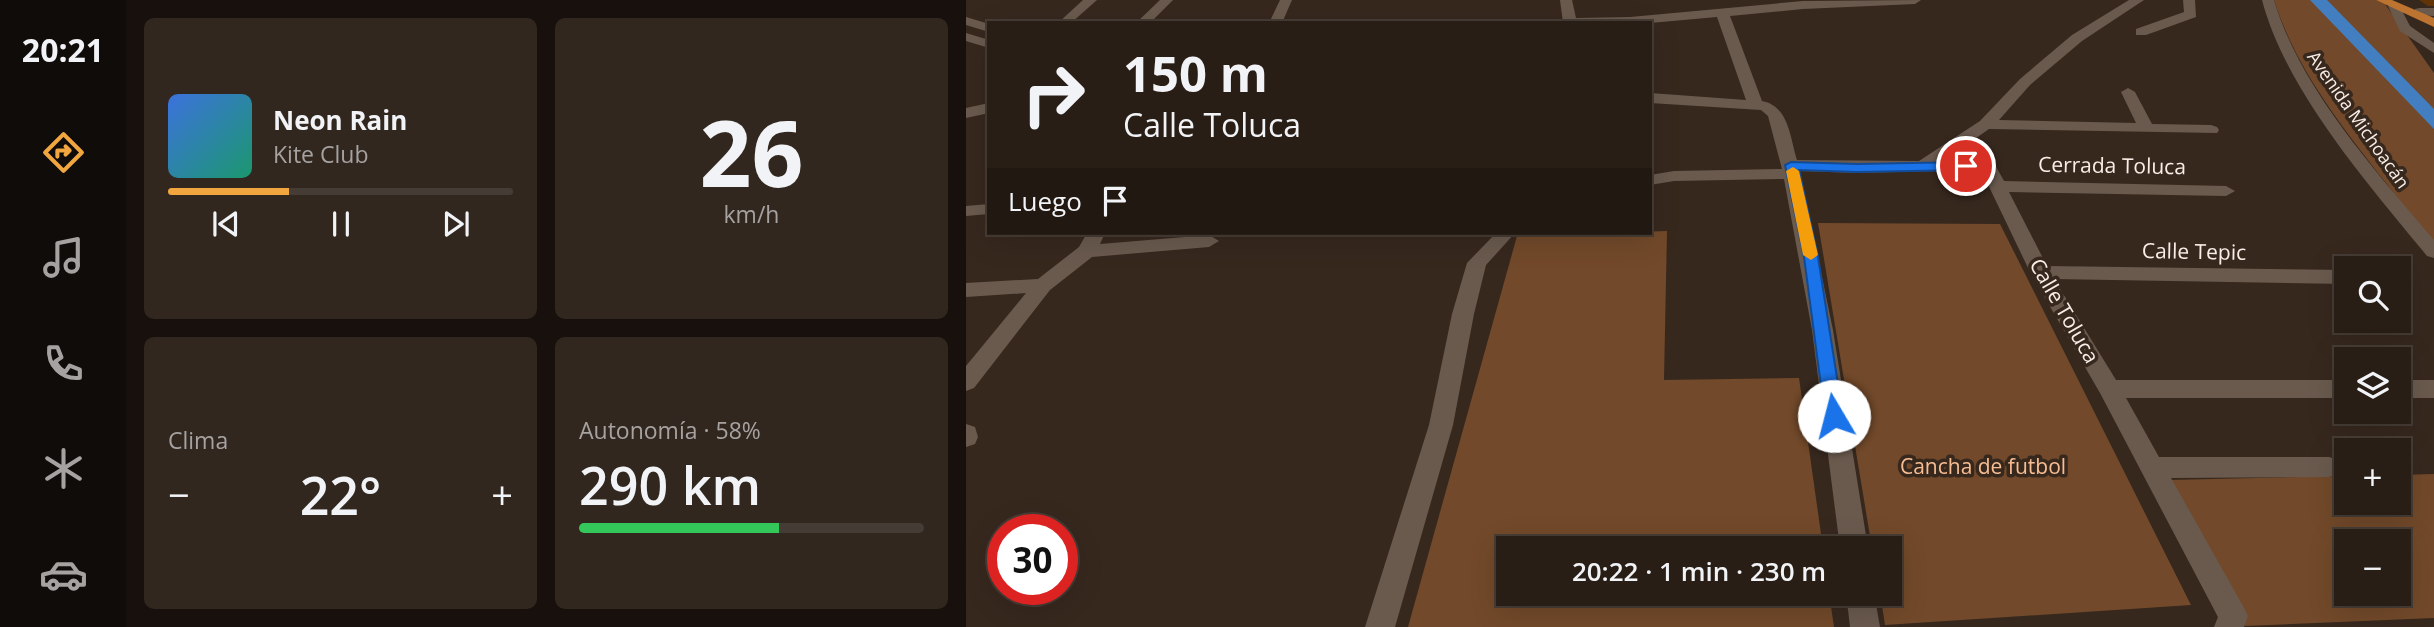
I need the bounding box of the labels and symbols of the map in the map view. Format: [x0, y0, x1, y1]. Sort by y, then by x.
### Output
street label: Avenida Michoacán [2302, 46, 2415, 193]
pin [1936, 136, 1996, 196]
street label: Cerrada Toluca [2038, 150, 2186, 180]
street label: Calle Tepic [2142, 236, 2246, 266]
street label: Calle Toluca [2024, 253, 2106, 368]
position arrow [1797, 379, 1871, 453]
park label: Cancha de futbol [1900, 452, 2066, 480]
speed limit sign: 30 [987, 514, 1078, 605]

